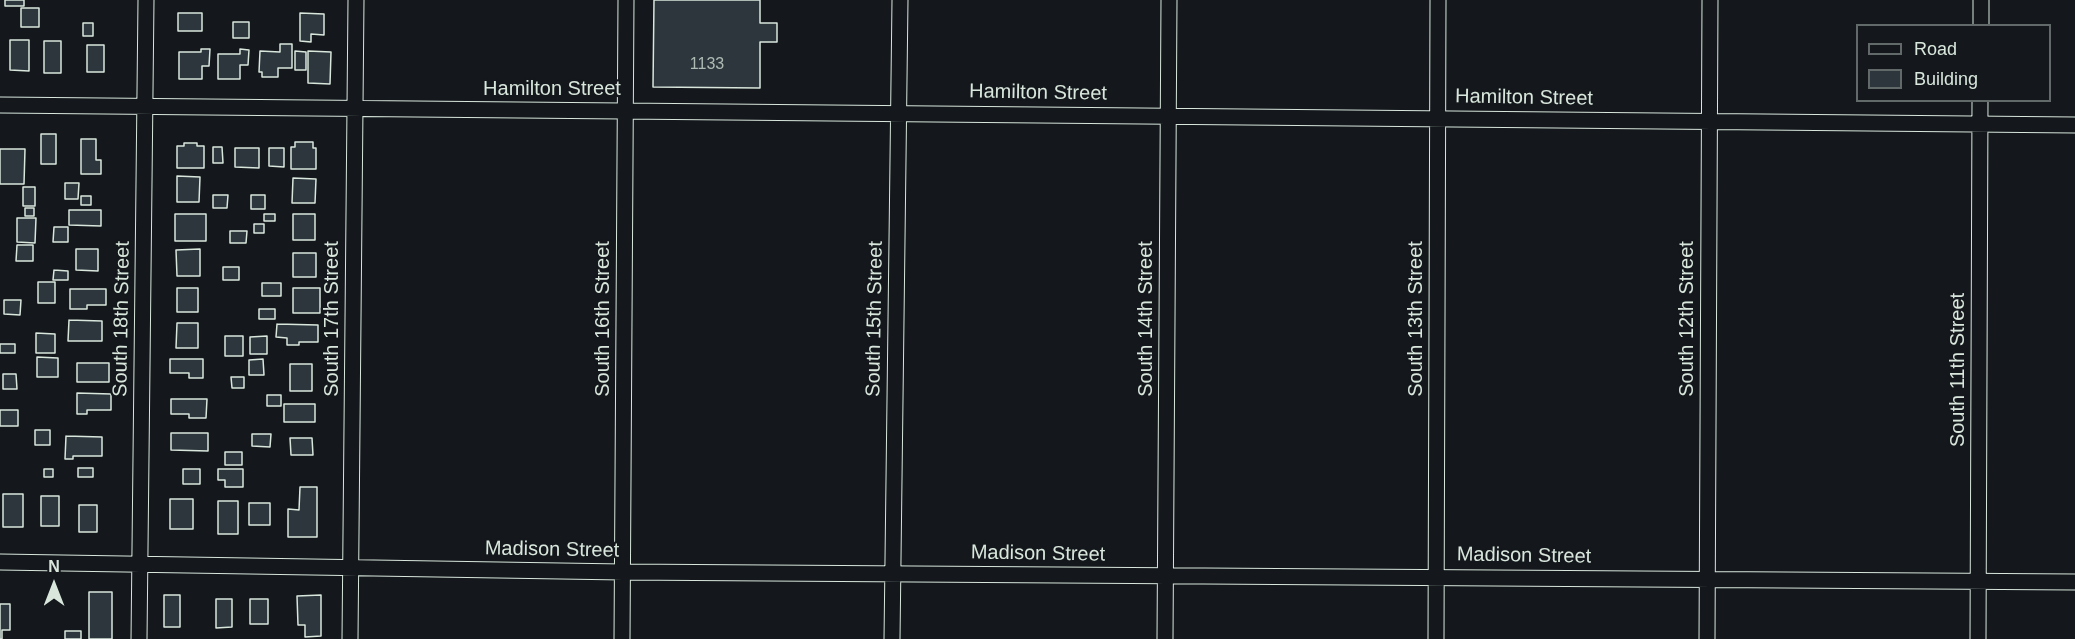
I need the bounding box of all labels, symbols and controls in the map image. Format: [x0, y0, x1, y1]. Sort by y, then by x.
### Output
legend [1856, 24, 2051, 102]
text: Road [1914, 39, 1957, 59]
house number: 1133 [690, 55, 724, 75]
text: Building [1914, 69, 1978, 89]
street label: Hamilton Street [483, 77, 621, 101]
street label: Hamilton Street [969, 80, 1107, 106]
street label: Hamilton Street [1455, 85, 1593, 111]
street label: South 18th Street [109, 241, 135, 397]
street label: South 17th Street [320, 241, 344, 397]
street label: South 16th Street [591, 241, 615, 397]
street label: South 15th Street [862, 241, 888, 397]
street label: South 14th Street [1134, 241, 1158, 397]
street label: South 13th Street [1404, 241, 1428, 397]
street label: South 12th Street [1675, 241, 1699, 397]
street label: South 11th Street [1946, 293, 1970, 447]
street label: Madison Street [485, 537, 619, 563]
street label: Madison Street [971, 541, 1105, 567]
street label: Madison Street [1457, 543, 1591, 569]
north arrow [24, 555, 84, 615]
text: N [48, 558, 60, 575]

